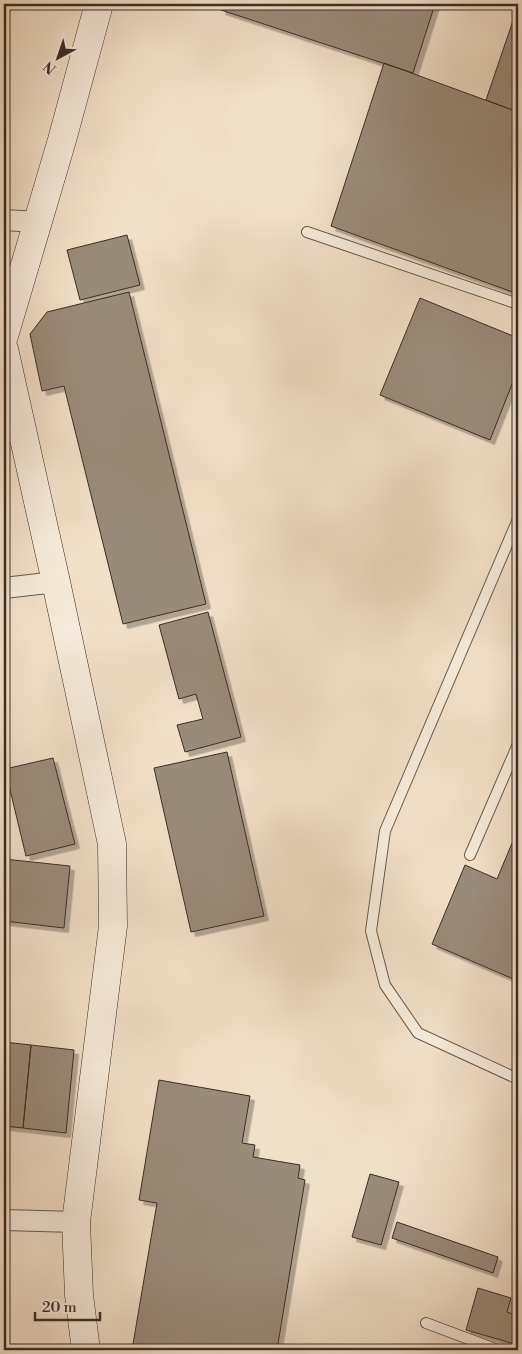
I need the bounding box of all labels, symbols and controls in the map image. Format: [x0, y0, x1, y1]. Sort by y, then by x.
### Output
north arrow [32, 32, 82, 82]
text: N [40, 57, 60, 78]
scale bar [35, 1289, 100, 1321]
text: 20 m [42, 1298, 77, 1317]

